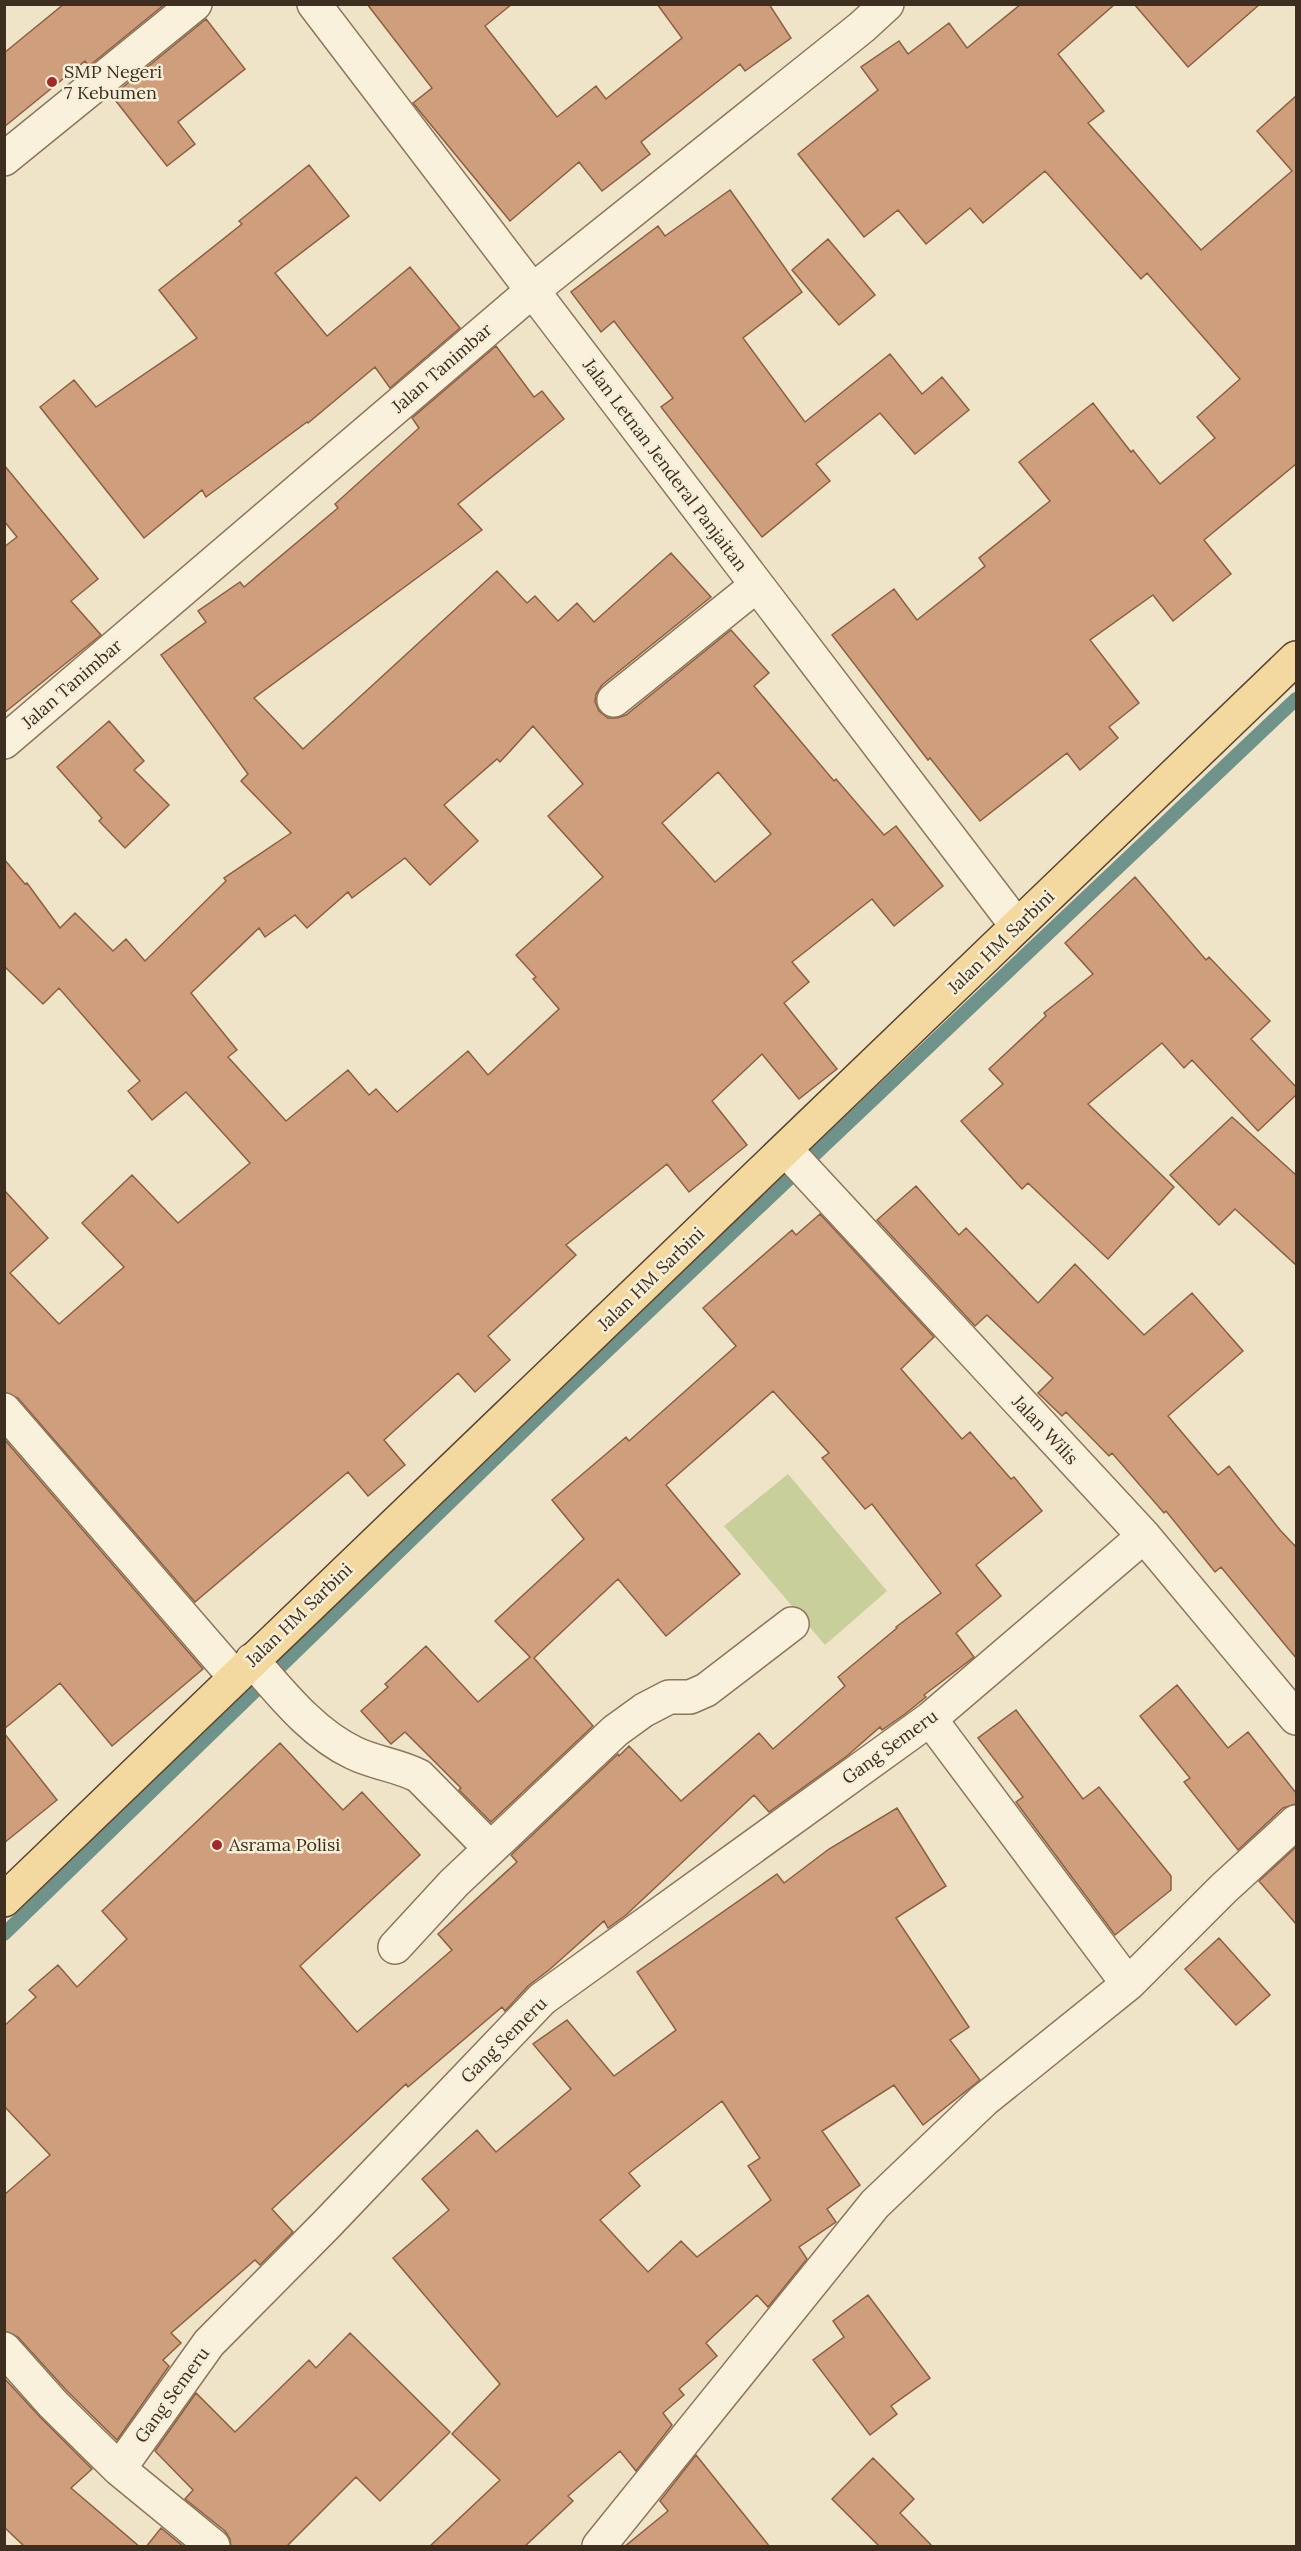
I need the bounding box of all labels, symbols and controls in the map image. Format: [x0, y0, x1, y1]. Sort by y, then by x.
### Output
place label: SMP Negeri 7 Kebumen [64, 60, 162, 104]
marker: SMP Negeri 7 Kebumen [45, 75, 59, 89]
street label: Jalan Tanimbar [386, 318, 497, 418]
street label: Jalan Letnan Jenderal Panjaitan [577, 353, 753, 576]
street label: Jalan Tanimbar [16, 634, 127, 734]
street label: Jalan HM Sarbini [942, 885, 1059, 999]
street label: Jalan HM Sarbini [592, 1222, 709, 1336]
street label: Jalan Wilis [1007, 1389, 1083, 1469]
street label: Jalan HM Sarbini [240, 1558, 357, 1672]
street label: Gang Semeru [837, 1704, 942, 1789]
place label: Asrama Polisi [228, 1833, 340, 1856]
marker: Asrama Polisi [210, 1838, 224, 1852]
street label: Gang Semeru [456, 1991, 552, 2088]
street label: Gang Semeru [129, 2342, 214, 2447]

